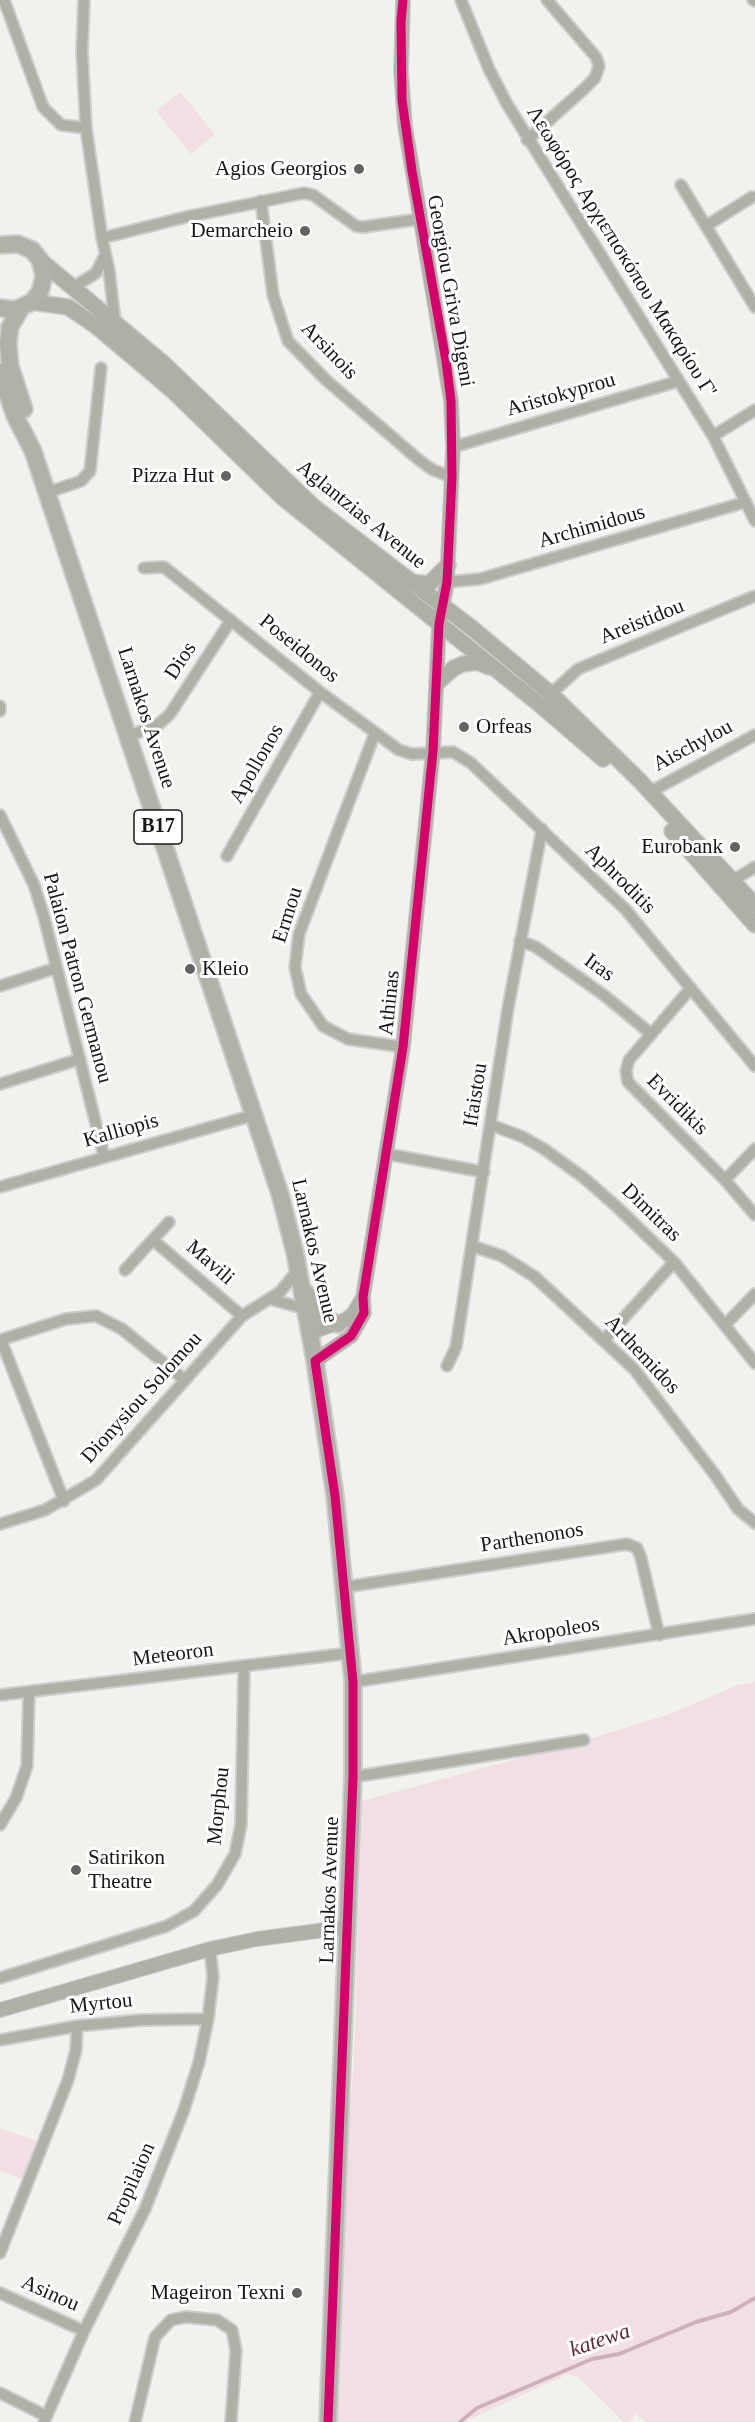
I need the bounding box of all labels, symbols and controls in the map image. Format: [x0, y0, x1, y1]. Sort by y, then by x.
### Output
street label: Λεωφόρος Αρχιεπισκόπου Μακαρίου Γ' [521, 102, 721, 402]
place label: Agios Georgios [215, 156, 347, 182]
marker: Agios Georgios [352, 162, 366, 176]
street label: Georgiou Griva Digeni [421, 193, 479, 389]
place label: Demarcheio [190, 218, 293, 244]
marker: Demarcheio [298, 224, 312, 238]
street label: Arsinois [295, 317, 363, 385]
street label: Aristokyprou [504, 367, 618, 423]
street label: Aglantzias Avenue [291, 455, 431, 575]
place label: Pizza Hut [132, 463, 214, 489]
marker: Pizza Hut [219, 469, 233, 483]
street label: Archimidous [536, 500, 648, 554]
street label: Areistidou [596, 594, 688, 650]
street label: Poseidonos [254, 609, 344, 689]
street label: Dios [160, 638, 202, 684]
street label: Larnakos Avenue [111, 644, 181, 792]
place label: Orfeas [476, 714, 532, 740]
street label: Aischylou [649, 715, 737, 777]
street label: Apollonos [224, 720, 290, 808]
marker: Orfeas [457, 720, 471, 734]
road number: B17 [134, 810, 182, 844]
place label: Eurobank [641, 834, 723, 860]
street label: Aphroditis [579, 838, 661, 920]
marker: Eurobank [728, 840, 742, 854]
street label: Palaion Patron Germanou [37, 870, 117, 1086]
street label: Ermou [267, 884, 309, 946]
street label: Iras [579, 949, 619, 987]
place label: Kleio [202, 956, 249, 982]
marker: Kleio [183, 962, 197, 976]
street label: Athinas [374, 969, 406, 1037]
street label: Ifaistou [459, 1061, 493, 1129]
street label: Evridikis [641, 1069, 713, 1141]
street label: Kalliopis [81, 1108, 161, 1154]
street label: Larnakos Avenue [285, 1176, 343, 1326]
street label: Dimitras [616, 1178, 686, 1248]
street label: Mavili [181, 1235, 239, 1291]
street label: Arthemidos [599, 1310, 685, 1400]
street label: Dionysiou Solomou [76, 1327, 208, 1469]
street label: Parthenonos [479, 1517, 585, 1559]
street label: Akropoleos [501, 1612, 601, 1652]
street label: Meteoron [131, 1638, 215, 1672]
street label: Morphou [202, 1766, 236, 1846]
street label: Larnakos Avenue [315, 1816, 345, 1964]
place label: Satirikon Theatre [88, 1845, 165, 1895]
marker: Satirikon Theatre [69, 1863, 83, 1877]
street label: Myrtou [68, 1988, 134, 2020]
street label: Propilaion [103, 2139, 161, 2229]
street label: Asinou [17, 2270, 83, 2318]
place label: Mageiron Texni [151, 2280, 285, 2306]
marker: Mageiron Texni [290, 2286, 304, 2300]
water label: katewa [566, 2318, 634, 2364]

